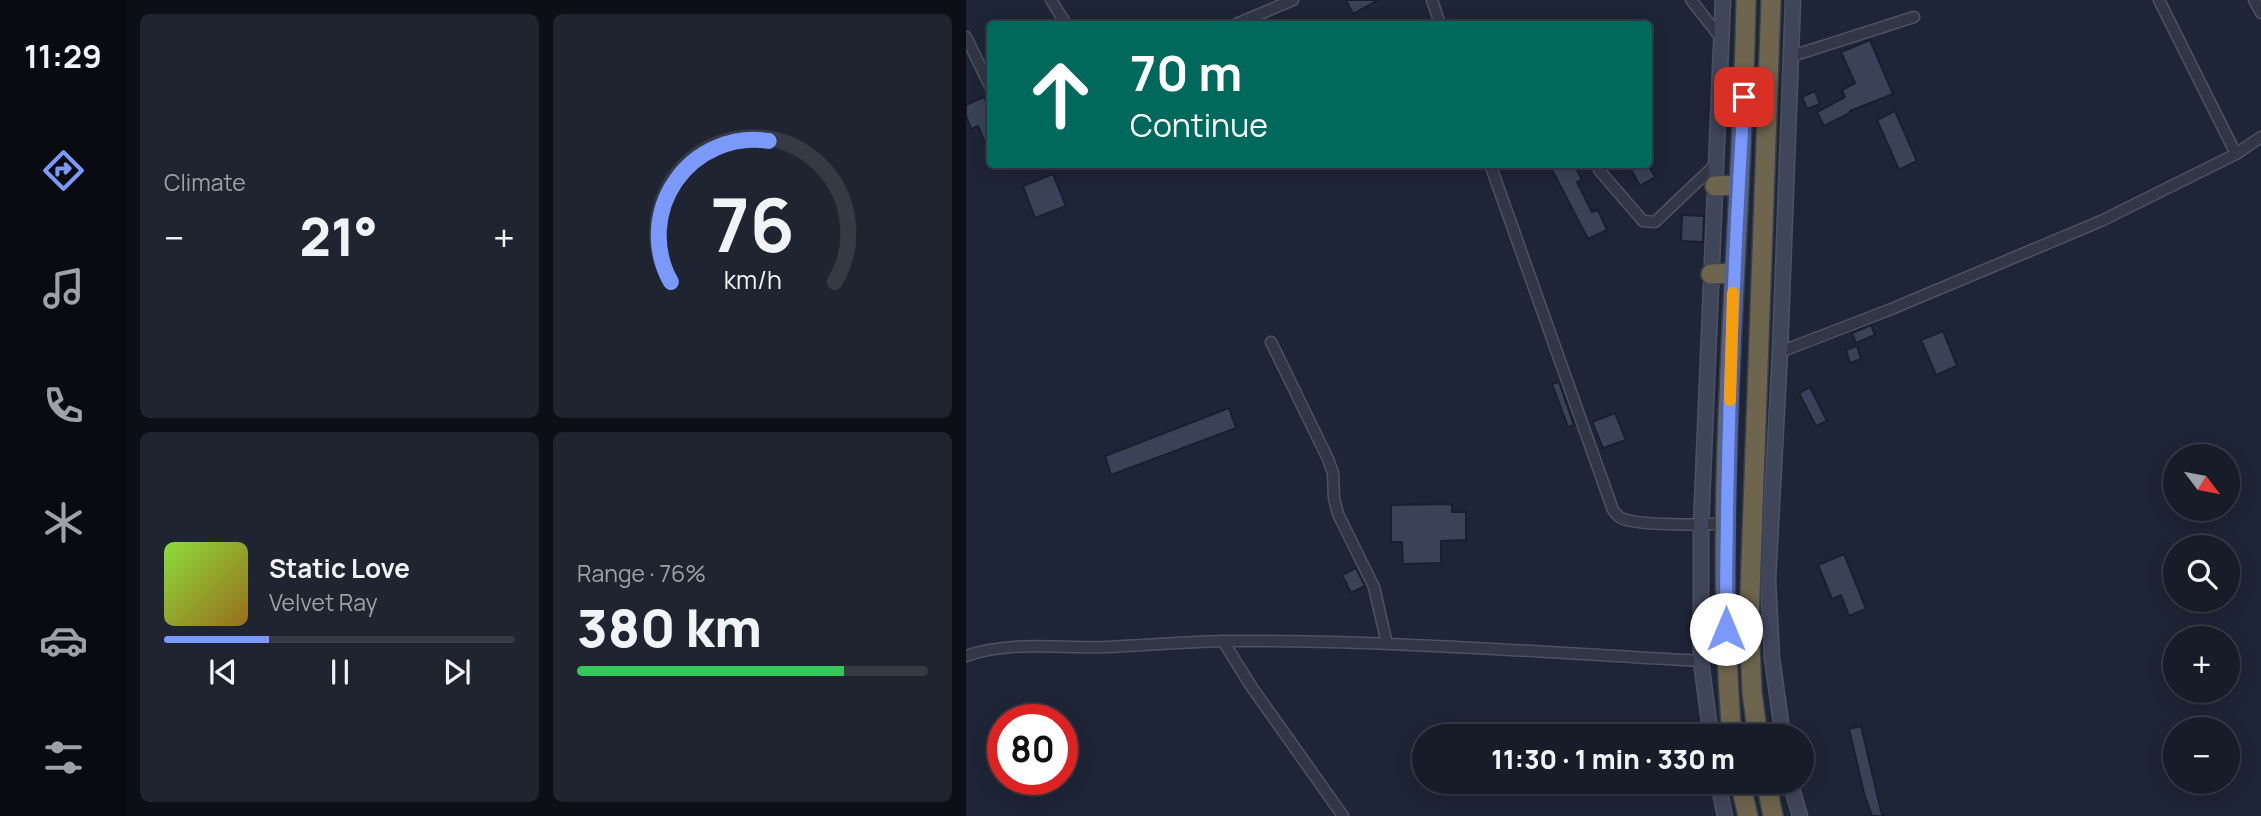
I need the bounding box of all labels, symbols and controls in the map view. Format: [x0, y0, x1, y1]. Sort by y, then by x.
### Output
text: 11:29 [24, 34, 102, 78]
text: 70 m [1130, 39, 1242, 106]
icon: ahead [1015, 49, 1106, 140]
pin [1714, 67, 1774, 127]
icon: arrive [1725, 78, 1763, 116]
text: Continue [1130, 103, 1268, 147]
icon: directions [39, 146, 88, 195]
text: Climate [164, 166, 246, 198]
text: 76 [710, 174, 795, 274]
text: 21° [300, 201, 378, 272]
text: − [164, 211, 185, 263]
text: + [493, 211, 515, 263]
text: km/h [723, 262, 782, 297]
icon: music [39, 264, 88, 313]
icon: phone [39, 381, 88, 430]
north arrow [2163, 444, 2240, 522]
map controls [2163, 444, 2240, 794]
icon: climate [39, 498, 88, 547]
button: search [2163, 535, 2240, 612]
text: Static Love [269, 550, 410, 586]
text: Range · 76% [577, 557, 706, 589]
text: Velvet Ray [269, 586, 378, 618]
text: 380 km [577, 592, 762, 663]
position arrow [1689, 592, 1763, 666]
icon: car [39, 616, 88, 665]
button: + [2163, 626, 2240, 703]
icon: previous [204, 653, 242, 691]
icon: pause [321, 653, 359, 691]
icon: next [438, 653, 476, 691]
speed limit sign: 80 [987, 704, 1078, 795]
button: − [2163, 717, 2240, 794]
icon: filters [39, 733, 88, 782]
text: 11:30 · 1 min · 330 m [1491, 741, 1735, 777]

